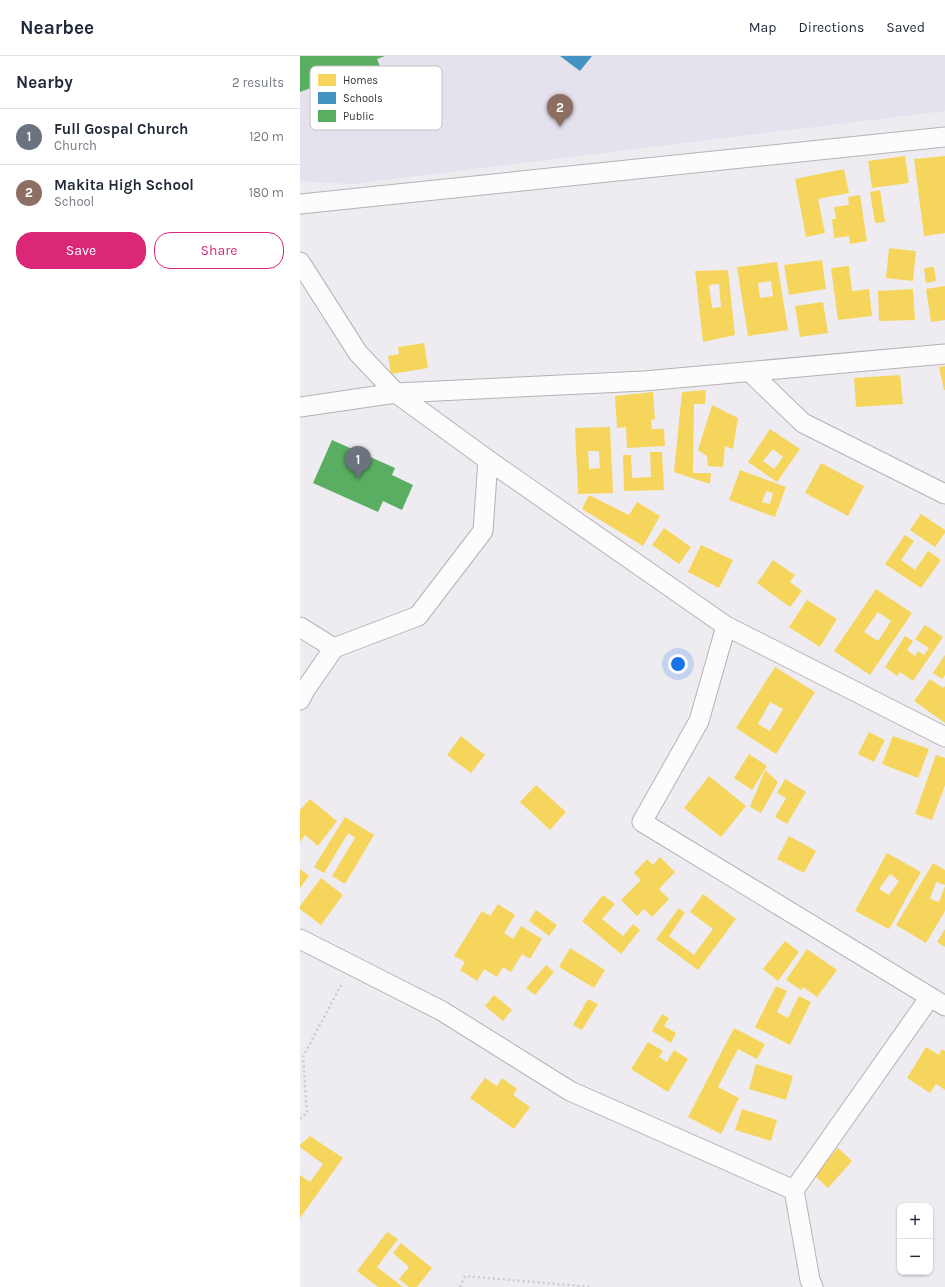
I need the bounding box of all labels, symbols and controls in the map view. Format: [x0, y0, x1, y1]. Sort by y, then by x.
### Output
text: Nearbee [20, 17, 94, 39]
text: Map [749, 19, 777, 36]
text: Directions [799, 19, 864, 36]
text: Saved [886, 19, 925, 36]
legend [310, 66, 442, 130]
text: Nearby [16, 72, 73, 92]
text: Homes [343, 74, 378, 87]
text: 2 results [232, 75, 284, 90]
text: Schools [343, 92, 383, 105]
pin: 2 [547, 94, 573, 127]
text: Public [343, 110, 375, 123]
text: Full Gospal Church [54, 120, 188, 138]
text: 1 [27, 129, 31, 144]
text: 120 m [249, 129, 284, 144]
text: Church [54, 138, 97, 153]
text: Makita High School [54, 176, 194, 194]
text: 2 [25, 185, 33, 200]
text: 180 m [249, 185, 284, 200]
text: School [54, 194, 94, 209]
button: Save [16, 232, 146, 269]
button: Share [154, 232, 284, 269]
pin: 1 [345, 446, 371, 479]
your location [668, 654, 688, 674]
map controls [897, 1203, 933, 1275]
button: + [897, 1203, 933, 1239]
button: − [897, 1239, 933, 1275]

